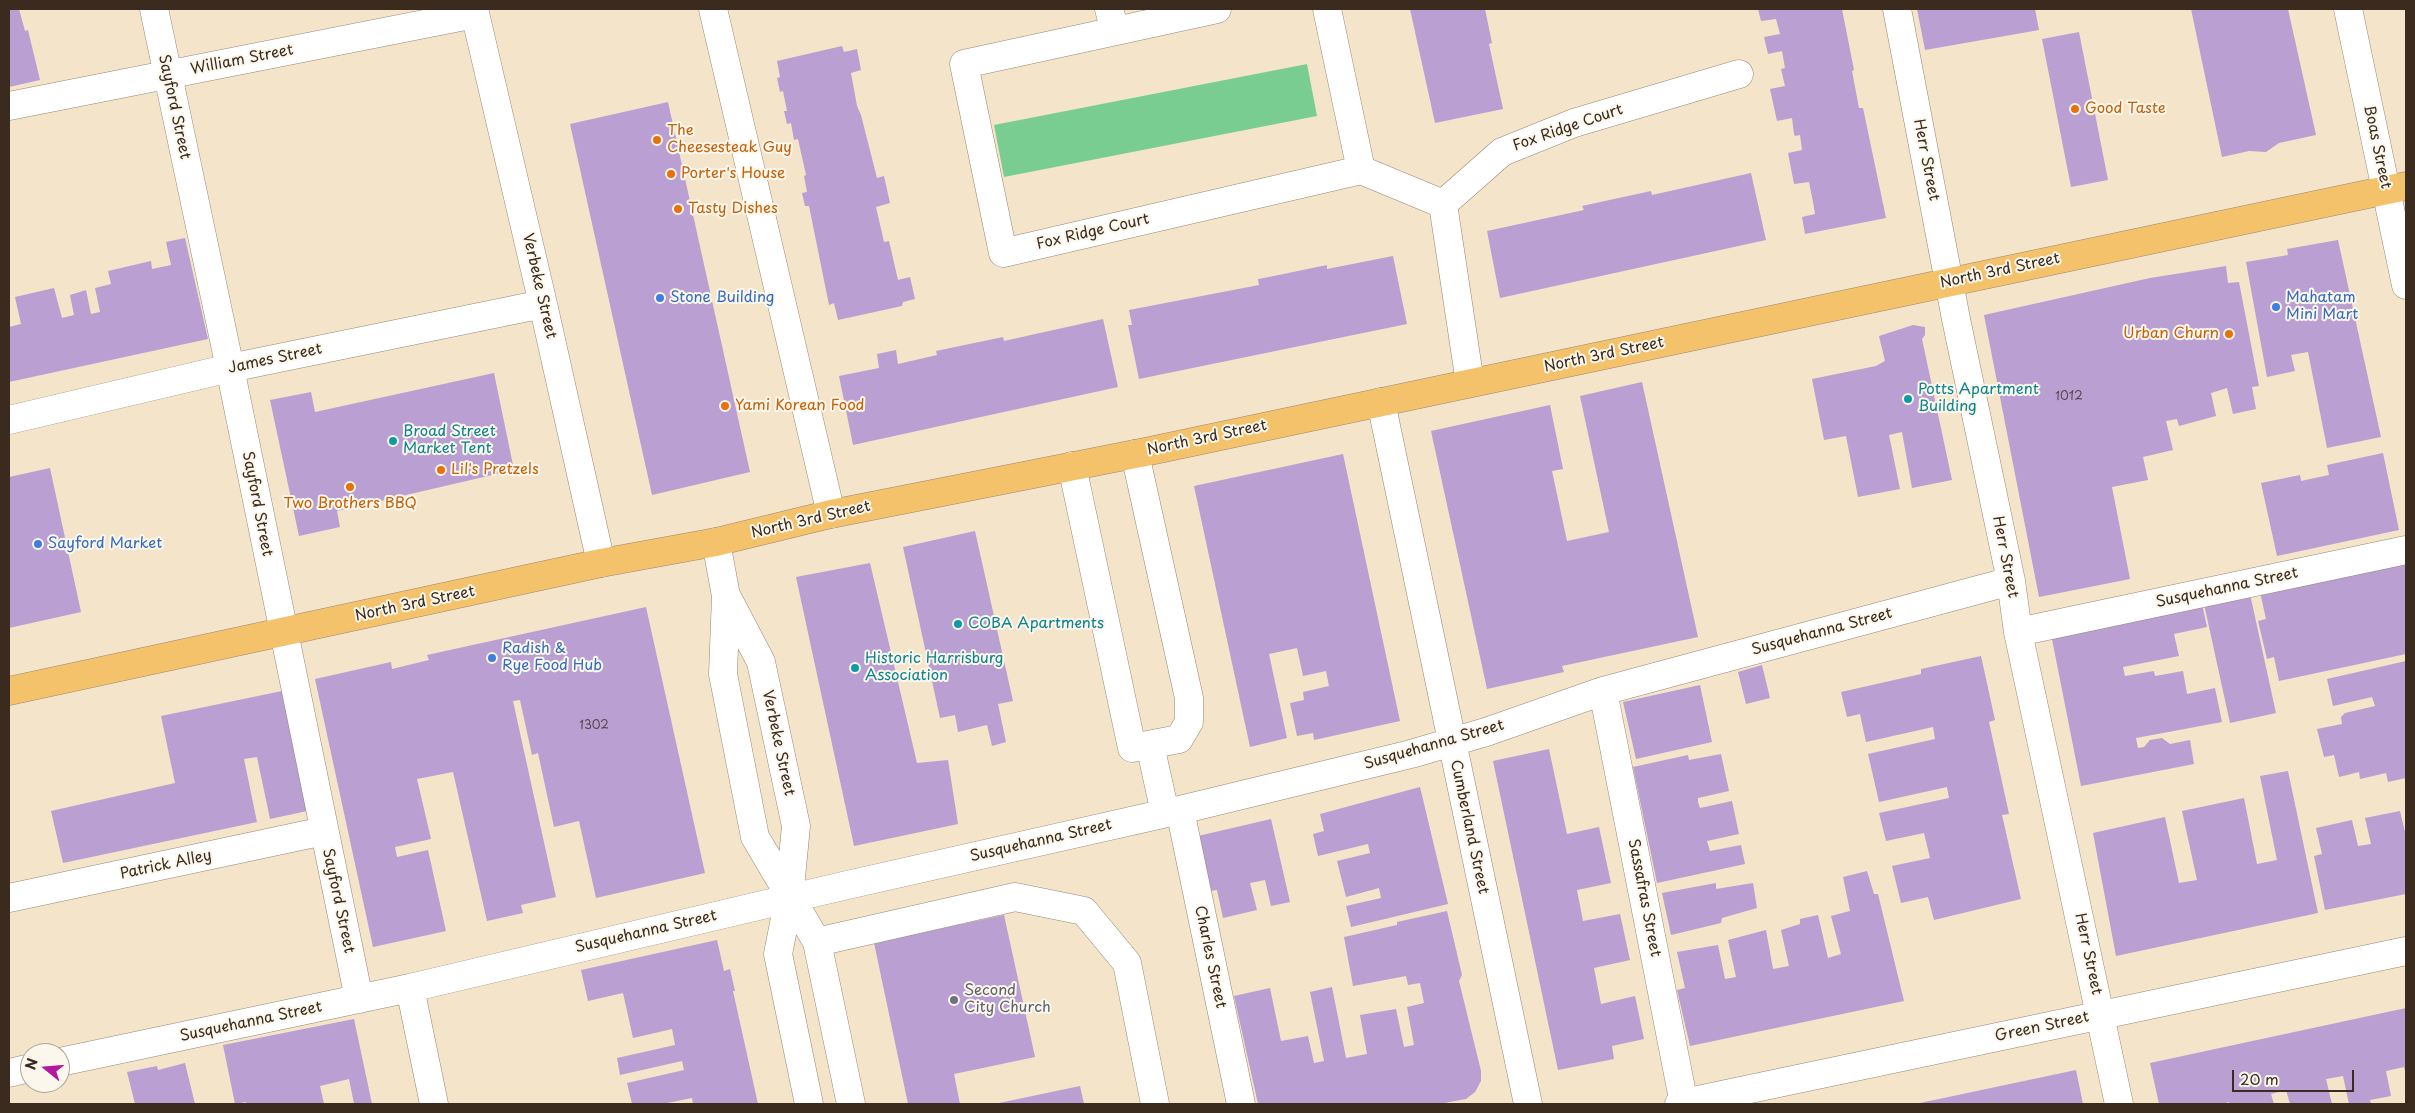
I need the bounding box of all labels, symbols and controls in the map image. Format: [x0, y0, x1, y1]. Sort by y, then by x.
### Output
street label: William Street [189, 41, 295, 79]
street label: Sayford Street [154, 53, 194, 161]
place label: Good Taste [2085, 100, 2166, 118]
street label: Fox Ridge Court [1511, 101, 1625, 155]
marker: Good Taste [2069, 103, 2081, 115]
street label: Boas Street [2359, 103, 2395, 191]
street label: Herr Street [1909, 118, 1943, 202]
place label: The Cheesesteak Guy [667, 122, 792, 157]
marker: The Cheesesteak Guy [651, 134, 663, 146]
place label: Porter's House [681, 165, 785, 183]
marker: Porter's House [665, 168, 677, 180]
place label: Tasty Dishes [688, 200, 778, 218]
marker: Tasty Dishes [672, 203, 684, 215]
street label: Fox Ridge Court [1035, 210, 1151, 254]
street label: Verbeke Street [518, 232, 560, 340]
street label: North 3rd Street [1939, 250, 2061, 292]
place label: Stone Building [670, 289, 774, 307]
place label: Mahatam Mini Mart [2286, 289, 2358, 324]
marker: Stone Building [654, 292, 666, 304]
marker: Mahatam Mini Mart [2270, 301, 2282, 313]
place label: Urban Churn [2123, 325, 2219, 343]
marker: Urban Churn [2223, 328, 2235, 340]
street label: North 3rd Street [1543, 334, 1665, 376]
street label: James Street [226, 340, 324, 378]
place label: Potts Apartment Building [1918, 381, 2039, 416]
house number: 1012 [2055, 390, 2083, 404]
marker: Potts Apartment Building [1902, 393, 1914, 405]
place label: Yami Korean Food [735, 397, 864, 415]
marker: Yami Korean Food [719, 400, 731, 412]
street label: North 3rd Street [1146, 417, 1268, 459]
place label: Broad Street Market Tent [403, 423, 496, 458]
marker: Broad Street Market Tent [387, 435, 399, 447]
street label: Sayford Street [238, 450, 276, 558]
place label: Lil's Pretzels [451, 461, 539, 479]
marker: Lil's Pretzels [435, 464, 447, 476]
marker: Two Brothers BBQ [344, 481, 356, 493]
place label: Two Brothers BBQ [283, 495, 417, 513]
street label: North 3rd Street [750, 498, 872, 542]
street label: Herr Street [1988, 515, 2022, 599]
place label: Sayford Market [48, 535, 162, 553]
marker: Sayford Market [32, 538, 44, 550]
street label: Susquehanna Street [2154, 564, 2300, 612]
street label: North 3rd Street [354, 583, 476, 625]
street label: Susquehanna Street [1750, 605, 1894, 659]
place label: COBA Apartments [968, 615, 1104, 633]
marker: COBA Apartments [952, 618, 964, 630]
place label: Radish & Rye Food Hub [502, 640, 602, 675]
place label: Historic Harrisburg Association [865, 650, 1003, 685]
marker: Radish & Rye Food Hub [486, 652, 498, 664]
marker: Historic Harrisburg Association [849, 662, 861, 674]
street label: Verbeke Street [758, 688, 798, 798]
street label: Susquehanna Street [1362, 716, 1506, 774]
house number: 1302 [579, 719, 609, 733]
street label: Cumberland Street [1446, 758, 1492, 896]
street label: Susquehanna Street [968, 816, 1114, 866]
street label: Sassafras Street [1624, 838, 1664, 958]
street label: Patrick Alley [119, 847, 213, 883]
street label: Sayford Street [318, 847, 358, 955]
street label: Charles Street [1190, 904, 1230, 1010]
street label: Susquehanna Street [573, 907, 719, 957]
street label: Herr Street [2071, 912, 2105, 996]
place label: Second City Church [964, 982, 1051, 1017]
marker: Second City Church [948, 994, 960, 1006]
street label: Susquehanna Street [178, 998, 324, 1046]
street label: Green Street [1993, 1008, 2091, 1046]
north arrow [20, 1043, 70, 1093]
text: N [19, 1055, 43, 1072]
scale bar [2235, 1060, 2358, 1092]
text: 20 m [2240, 1067, 2279, 1090]

